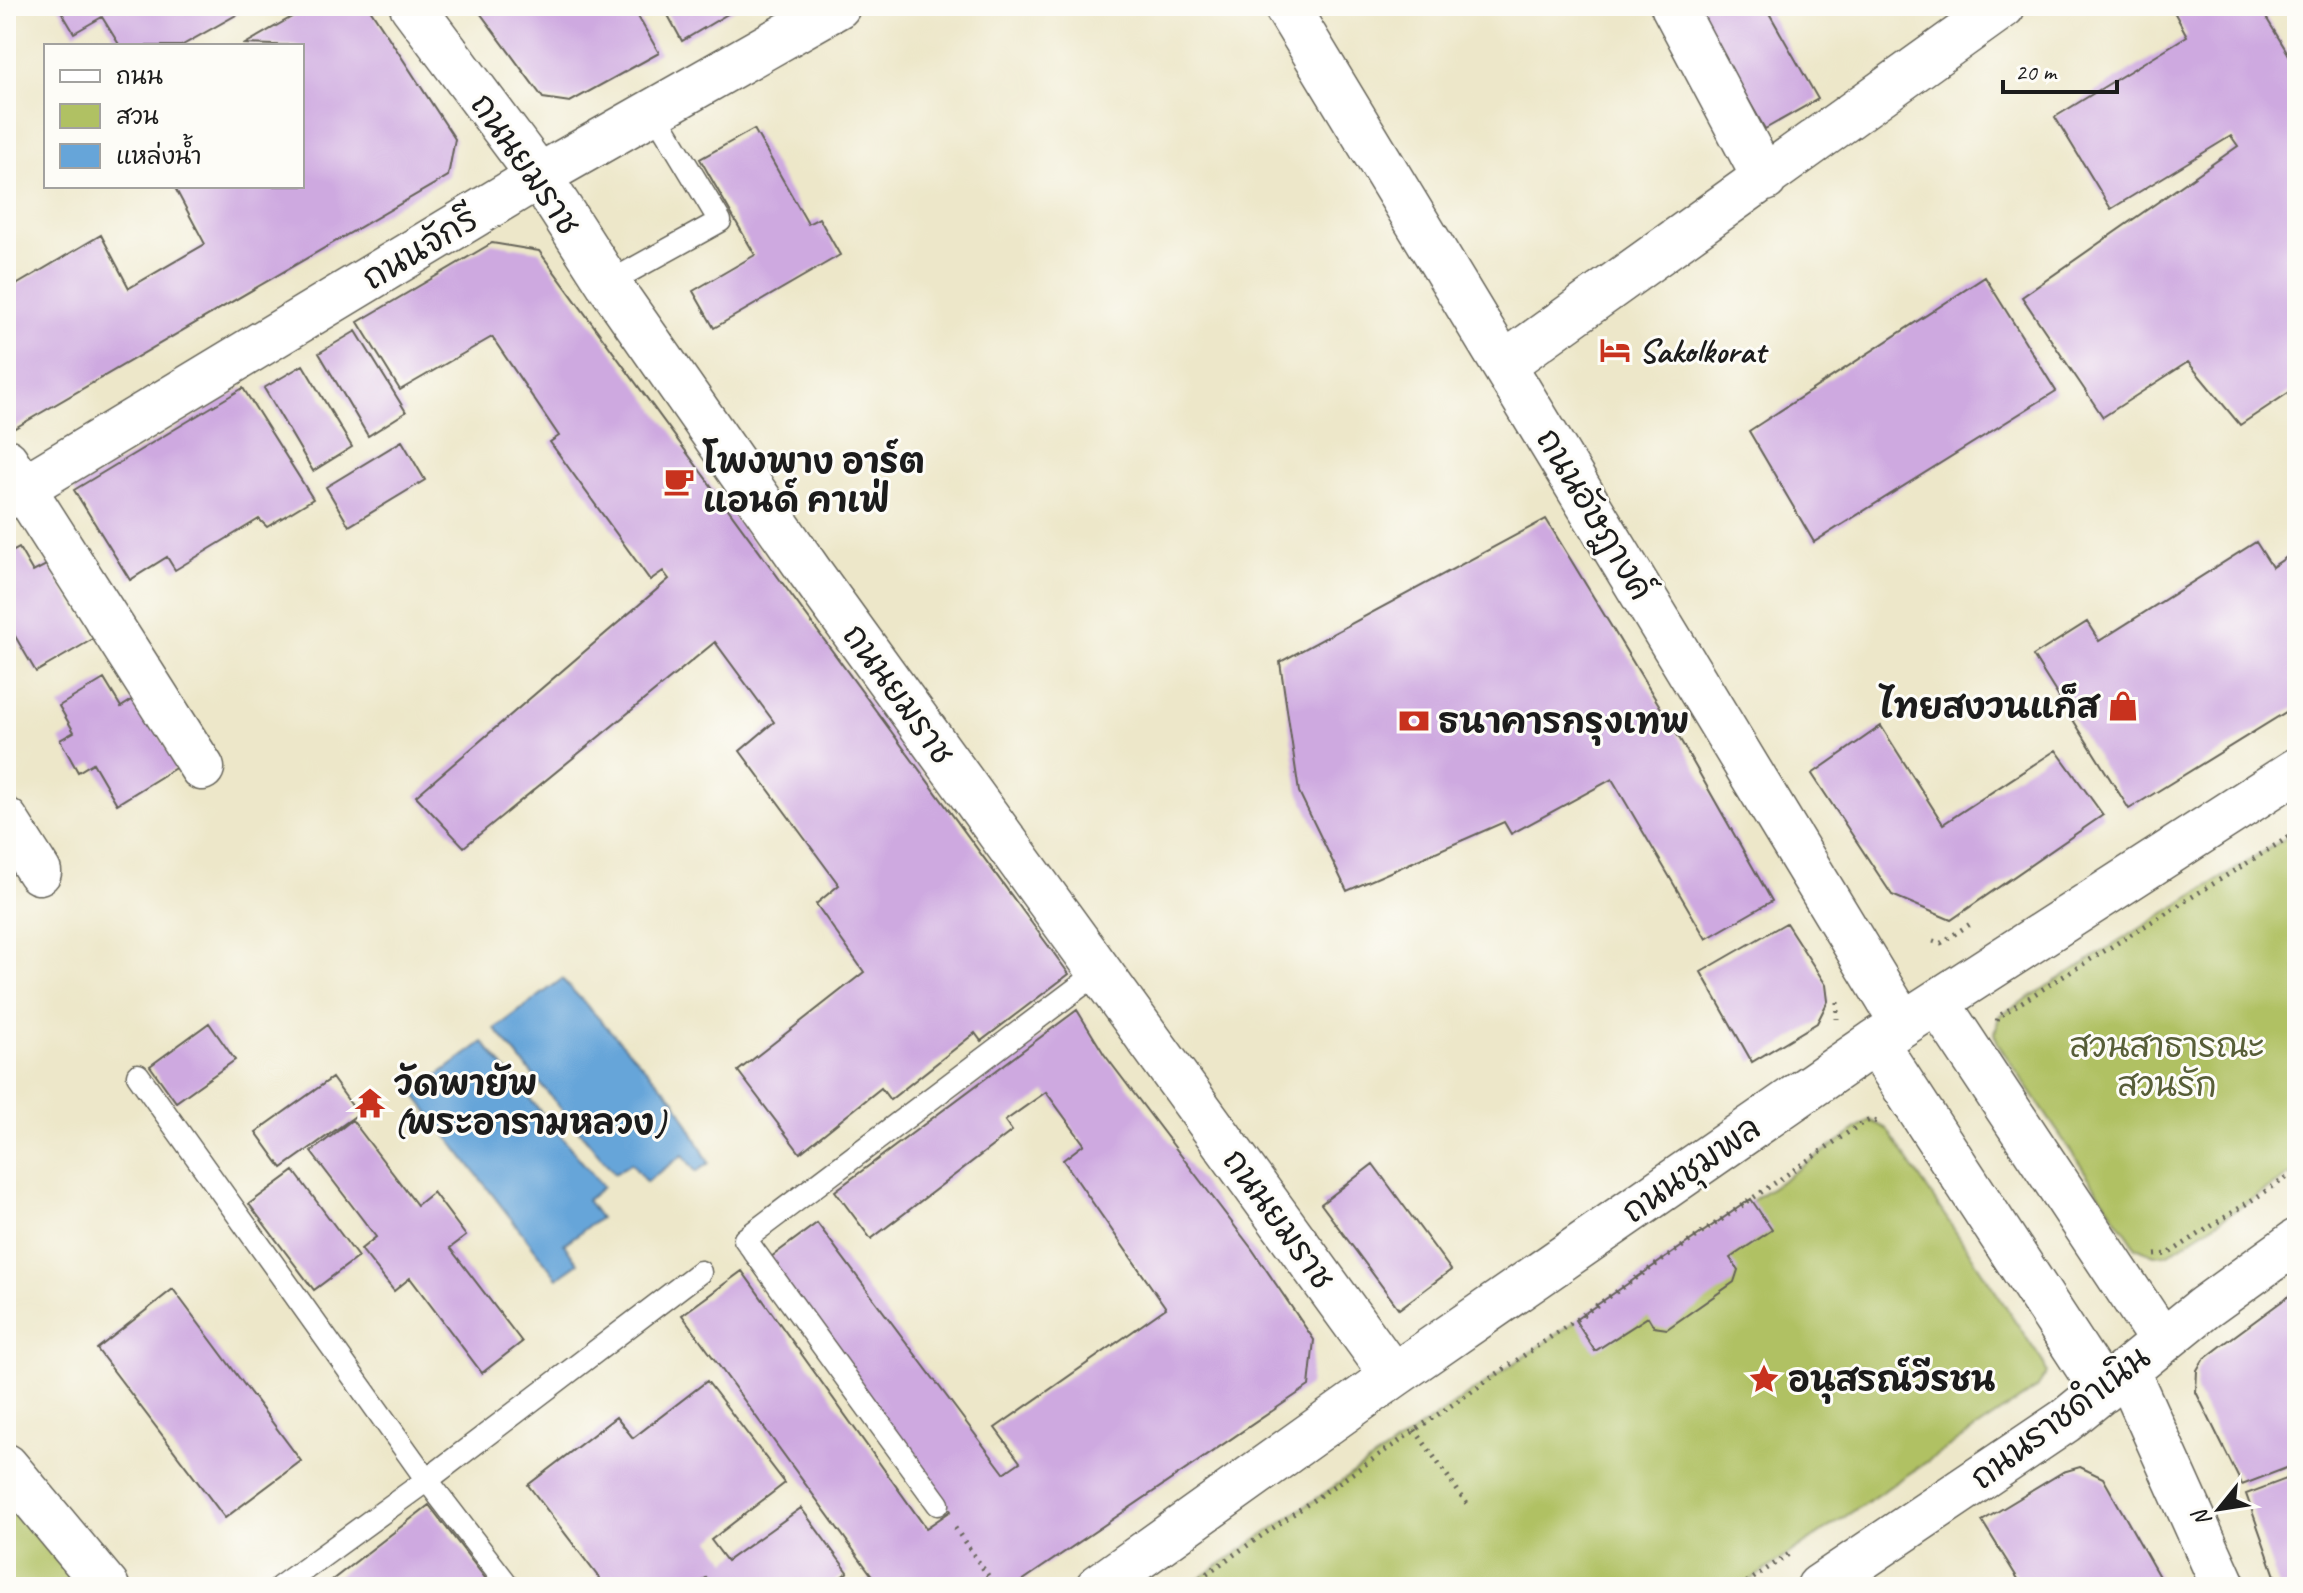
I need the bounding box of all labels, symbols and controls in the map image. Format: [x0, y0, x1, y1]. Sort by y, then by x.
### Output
legend [44, 44, 304, 188]
scale bar [2003, 44, 2117, 94]
text: 20 m [2015, 57, 2058, 87]
text: ถนน [116, 61, 163, 91]
street label: ถนนยมราช [461, 85, 591, 243]
text: สวน [116, 101, 159, 131]
text: แหล่งน้ำ [116, 133, 202, 171]
street label: ถนนจักรี [354, 197, 486, 299]
place label: Sakolkorat [1639, 329, 1769, 372]
hotel icon: Sakolkorat [1598, 333, 1632, 367]
street label: ถนนอัษฎางค์ [1526, 420, 1663, 608]
place label: โพงพาง อาร์ต แอนด์ คาเฟ่ [702, 438, 925, 522]
cafe icon: โพงพาง อาร์ต แอนด์ คาเฟ่ [662, 464, 696, 498]
street label: ถนนยมราช [833, 615, 965, 773]
place label: ไทยสงวนแก็ส [1878, 682, 2101, 728]
shop icon: ไทยสงวนแก็ส [2106, 689, 2140, 723]
place label: ธนาคารกรุงเทพ [1438, 700, 1689, 746]
bank icon: ธนาคารกรุงเทพ [1397, 704, 1431, 738]
park label: สวนสาธารณะ สวนรัก [2069, 1024, 2265, 1106]
place label: วัดพายัพ (พระอารามหลวง) [394, 1062, 668, 1144]
temple icon: วัดพายัพ (พระอารามหลวง) [353, 1086, 387, 1120]
street label: ถนนชุมพล [1613, 1106, 1770, 1235]
street label: ถนนยมราช [1213, 1140, 1345, 1298]
street label: ถนนราชดำเนิน [1962, 1335, 2158, 1499]
place label: อนุสรณ์วีรชน [1788, 1356, 1996, 1404]
place icon: อนุสรณ์วีรชน [1747, 1362, 1781, 1396]
north arrow [2179, 1469, 2259, 1549]
text: N [2185, 1503, 2218, 1531]

